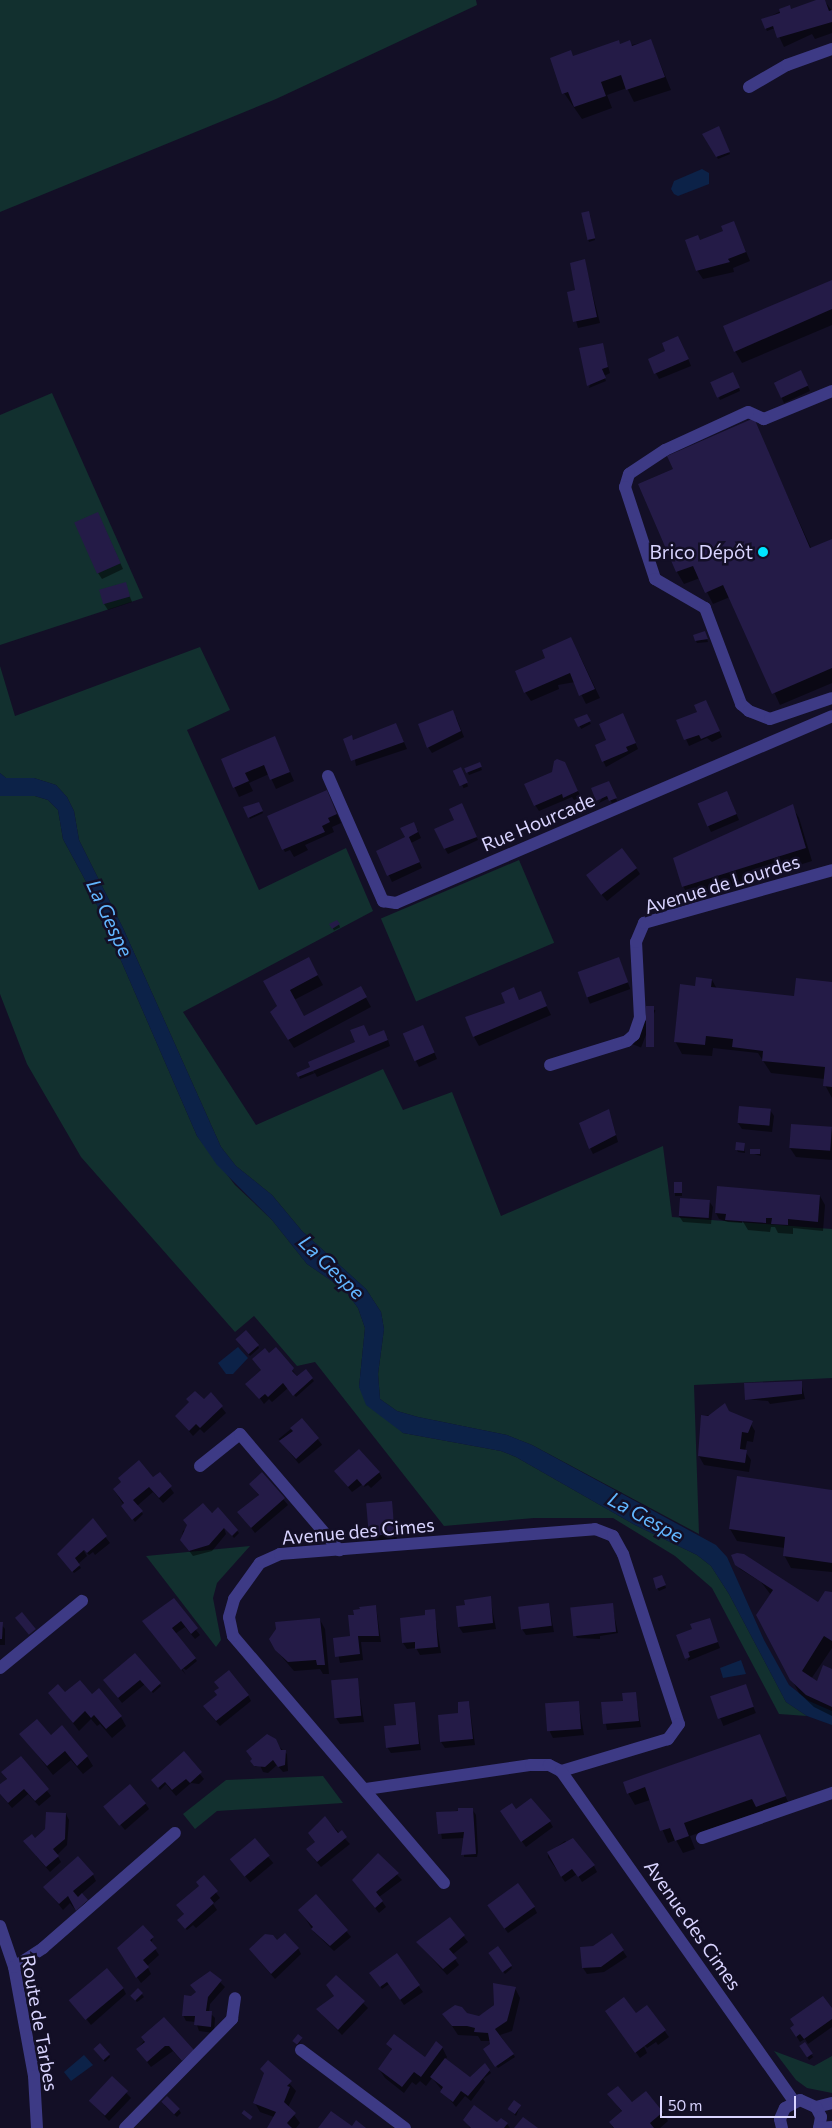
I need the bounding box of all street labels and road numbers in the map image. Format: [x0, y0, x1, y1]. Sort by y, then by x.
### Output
street label: Rue Hourcade [478, 788, 598, 856]
street label: Avenue de Lourdes [642, 850, 802, 918]
street label: Avenue des Cimes [281, 1513, 435, 1549]
street label: Avenue des Cimes [640, 1856, 746, 1994]
street label: Route de Tarbes [17, 1953, 63, 2093]

